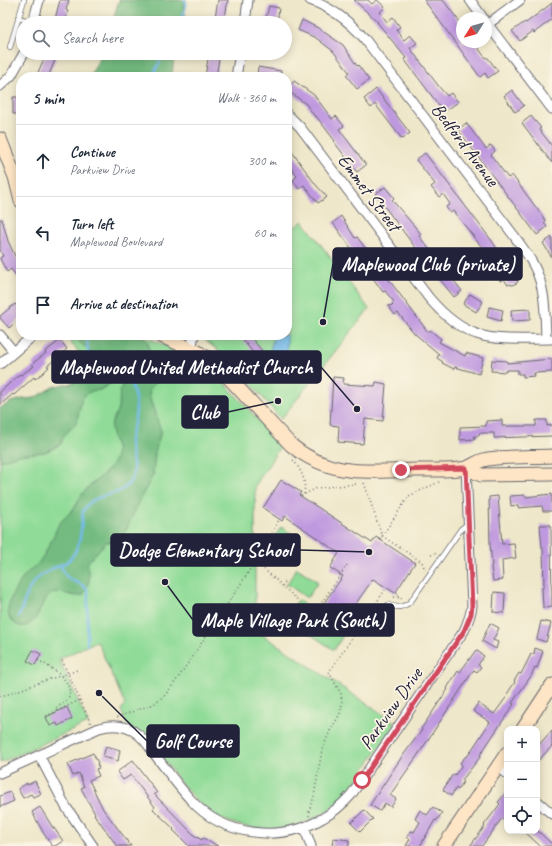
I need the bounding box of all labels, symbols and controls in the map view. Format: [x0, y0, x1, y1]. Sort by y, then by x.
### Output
north arrow [456, 12, 492, 48]
search box [16, 16, 292, 60]
icon: search [30, 27, 52, 49]
text: Search here [62, 29, 123, 48]
text: 5 min [32, 88, 64, 109]
text: Walk · 360 m [217, 90, 276, 106]
street label: Bedford Avenue [426, 98, 505, 193]
text: Continue [70, 143, 115, 162]
street label: Emmet Street [332, 149, 408, 238]
icon: ahead [32, 150, 54, 172]
text: 300 m [248, 153, 276, 169]
text: Parkview Drive [70, 162, 135, 178]
text: Turn left [70, 215, 113, 234]
icon: left [32, 222, 54, 244]
text: 60 m [254, 225, 276, 241]
text: Maplewood Boulevard [70, 234, 162, 250]
callout: Maplewood Club (private) [333, 248, 522, 280]
text: Maplewood Club (private) [341, 252, 516, 277]
icon: arrive [32, 294, 54, 316]
text: Arrive at destination [70, 295, 177, 314]
callout: Maplewood United Methodist Church [52, 351, 321, 383]
text: Maplewood United Methodist Church [59, 355, 314, 380]
callout: Club [182, 396, 228, 428]
text: Club [190, 400, 221, 425]
route end [392, 461, 410, 479]
callout: Dodge Elementary School [111, 534, 300, 566]
text: Dodge Elementary School [119, 538, 295, 564]
callout: Maple Village Park (South) [193, 604, 394, 636]
text: Maple Village Park (South) [201, 608, 387, 633]
street label: Parkview Drive [354, 662, 429, 754]
callout: Golf Course [147, 725, 239, 757]
map controls [504, 726, 540, 834]
button: + [504, 726, 540, 762]
text: Golf Course [155, 729, 234, 754]
button: − [504, 762, 540, 798]
route start [353, 771, 371, 789]
button: locate [504, 798, 540, 834]

